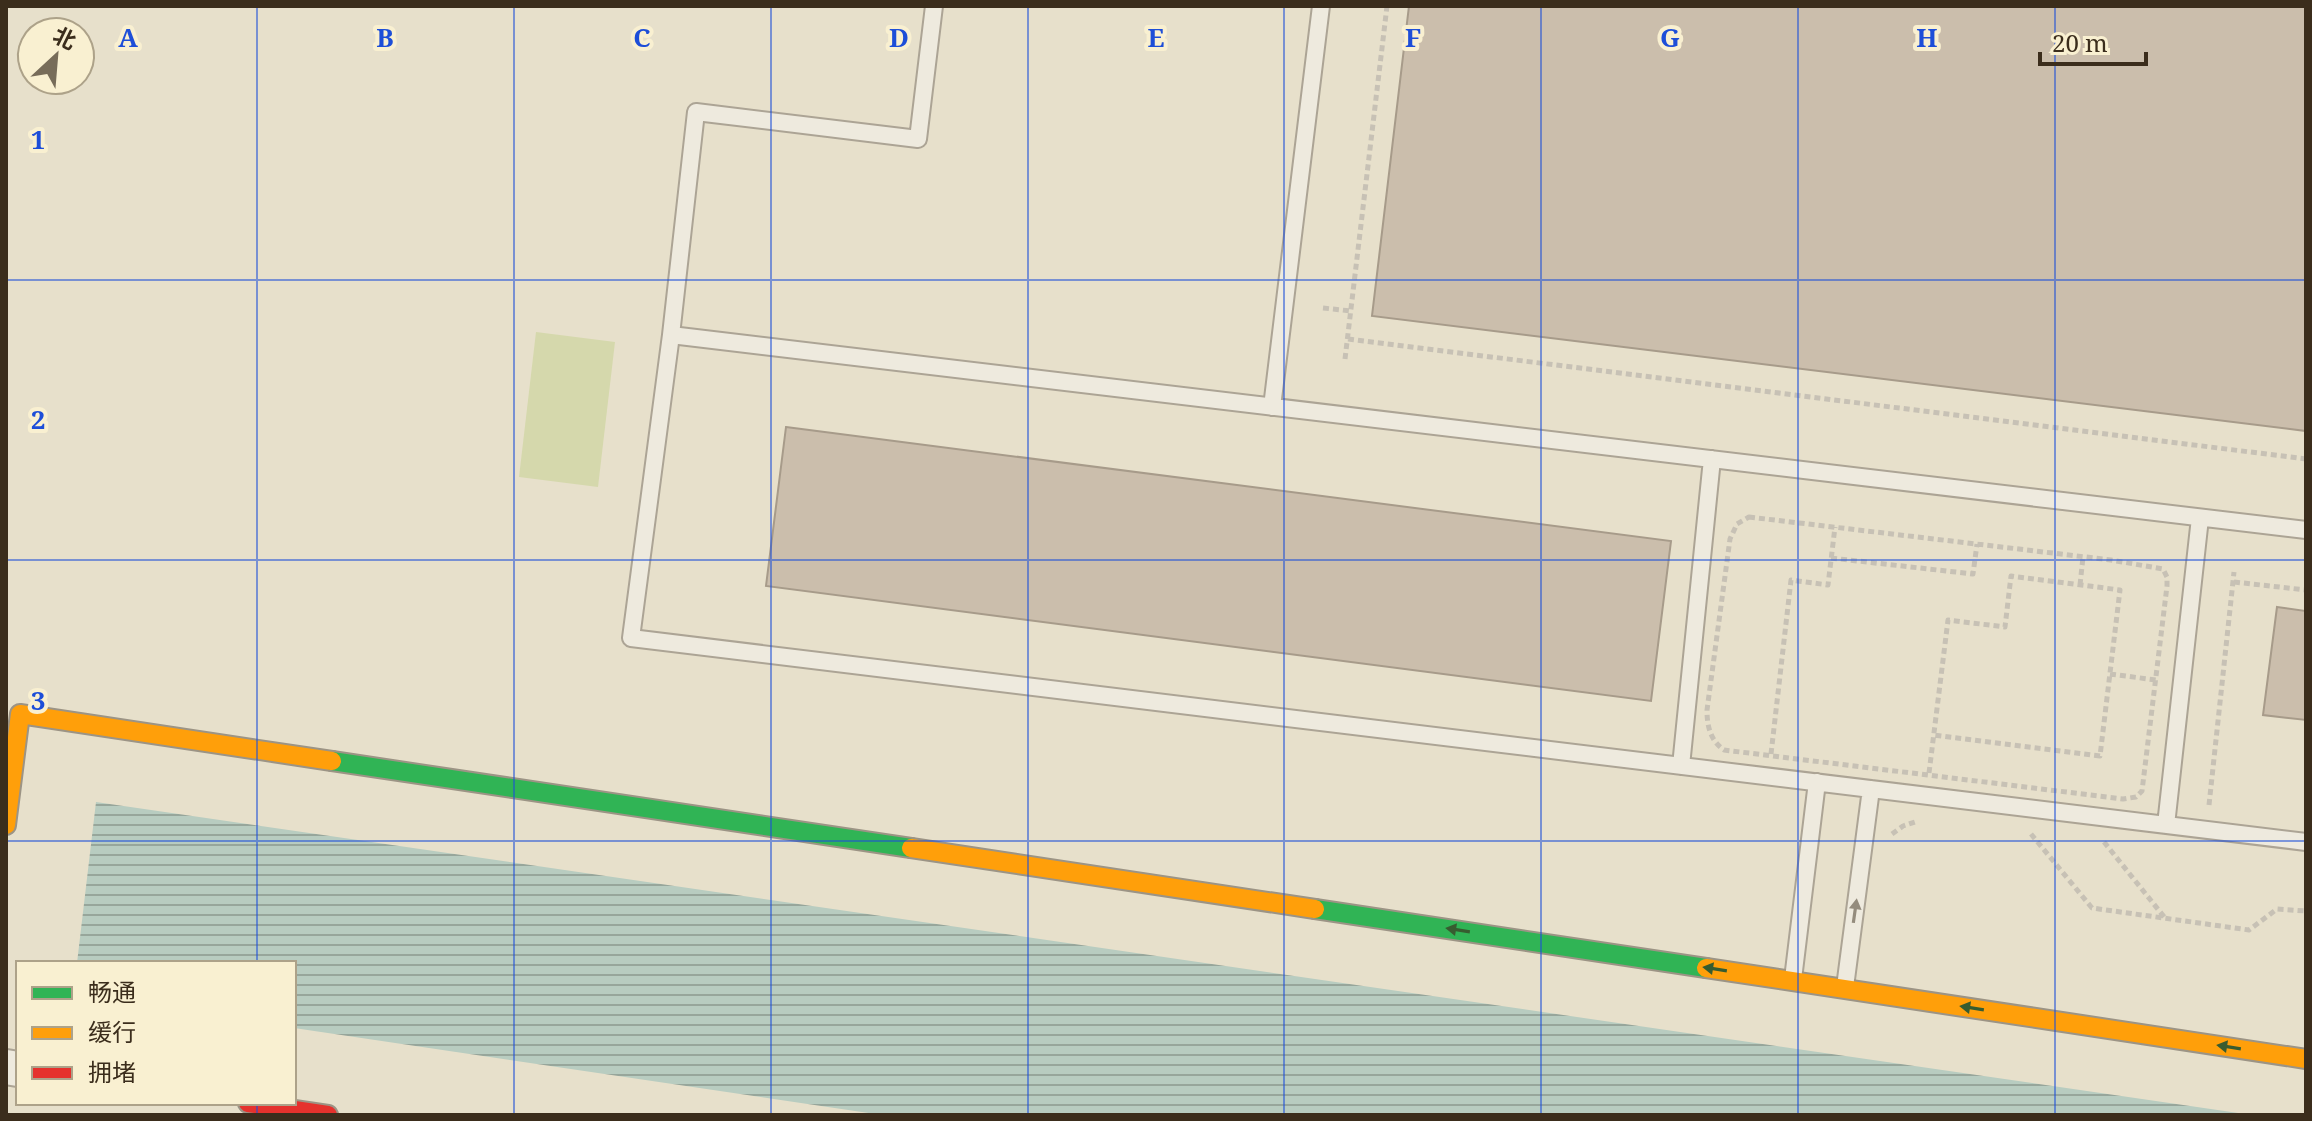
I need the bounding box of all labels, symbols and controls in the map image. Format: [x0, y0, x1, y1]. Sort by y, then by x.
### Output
north arrow [16, 16, 96, 96]
scale bar [2040, 16, 2146, 66]
text: 北 [49, 19, 82, 55]
text: A [118, 19, 138, 55]
text: B [376, 19, 394, 55]
text: C [633, 19, 651, 55]
text: D [889, 19, 909, 55]
text: E [1148, 19, 1165, 55]
text: F [1405, 19, 1421, 55]
text: G [1660, 19, 1680, 55]
text: H [1916, 19, 1938, 55]
text: 20 m [2052, 26, 2108, 59]
text: 1 [31, 121, 45, 157]
text: 2 [31, 401, 45, 437]
text: 3 [31, 682, 45, 718]
one-way arrow [1849, 898, 1862, 923]
one-way arrow [1445, 923, 1470, 936]
legend [16, 961, 296, 1105]
one-way arrow [1702, 962, 1727, 975]
text: 畅通 [88, 975, 136, 1008]
one-way arrow [1959, 1001, 1984, 1014]
text: 缓行 [88, 1015, 136, 1048]
one-way arrow [2216, 1040, 2241, 1053]
text: 拥堵 [88, 1055, 136, 1088]

